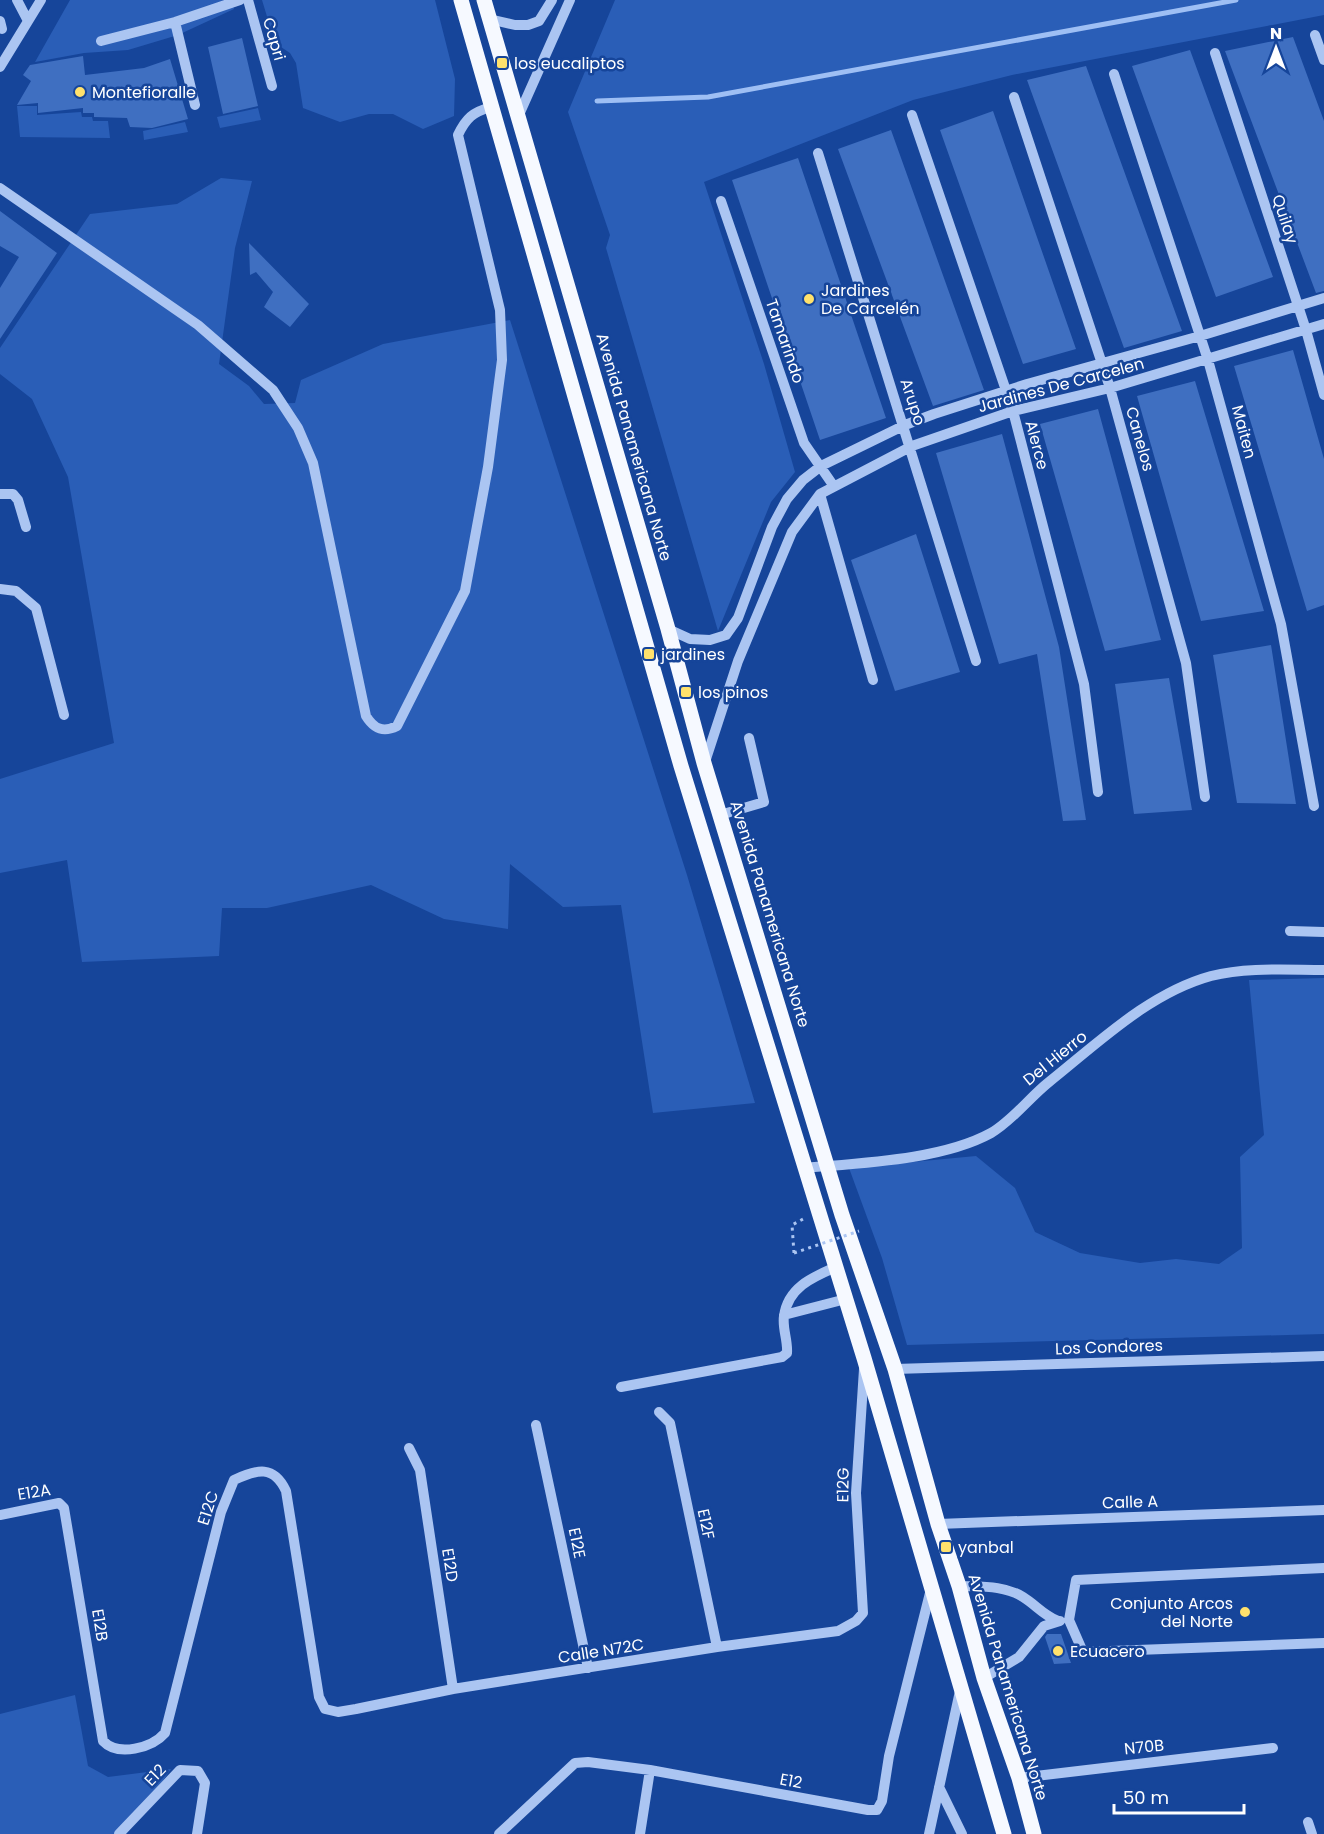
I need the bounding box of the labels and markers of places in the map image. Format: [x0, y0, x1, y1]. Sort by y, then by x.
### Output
place label: los eucaliptos [514, 52, 625, 75]
marker: los eucaliptos [495, 56, 509, 70]
place label: Montefioralle [92, 81, 196, 104]
marker: Montefioralle [73, 85, 87, 99]
place label: Jardines De Carcelén [821, 279, 919, 320]
marker: Jardines De Carcelén [802, 292, 816, 306]
place label: jardines [660, 643, 725, 666]
marker: jardines [642, 647, 656, 661]
place label: los pinos [698, 681, 768, 704]
marker: los pinos [679, 685, 693, 699]
place label: yanbal [958, 1536, 1014, 1559]
marker: yanbal [939, 1540, 953, 1554]
place label: Conjunto Arcos del Norte [1110, 1592, 1233, 1633]
marker: Conjunto Arcos del Norte [1238, 1605, 1252, 1619]
place label: Ecuacero [1070, 1640, 1145, 1663]
marker: Ecuacero [1051, 1644, 1065, 1658]

